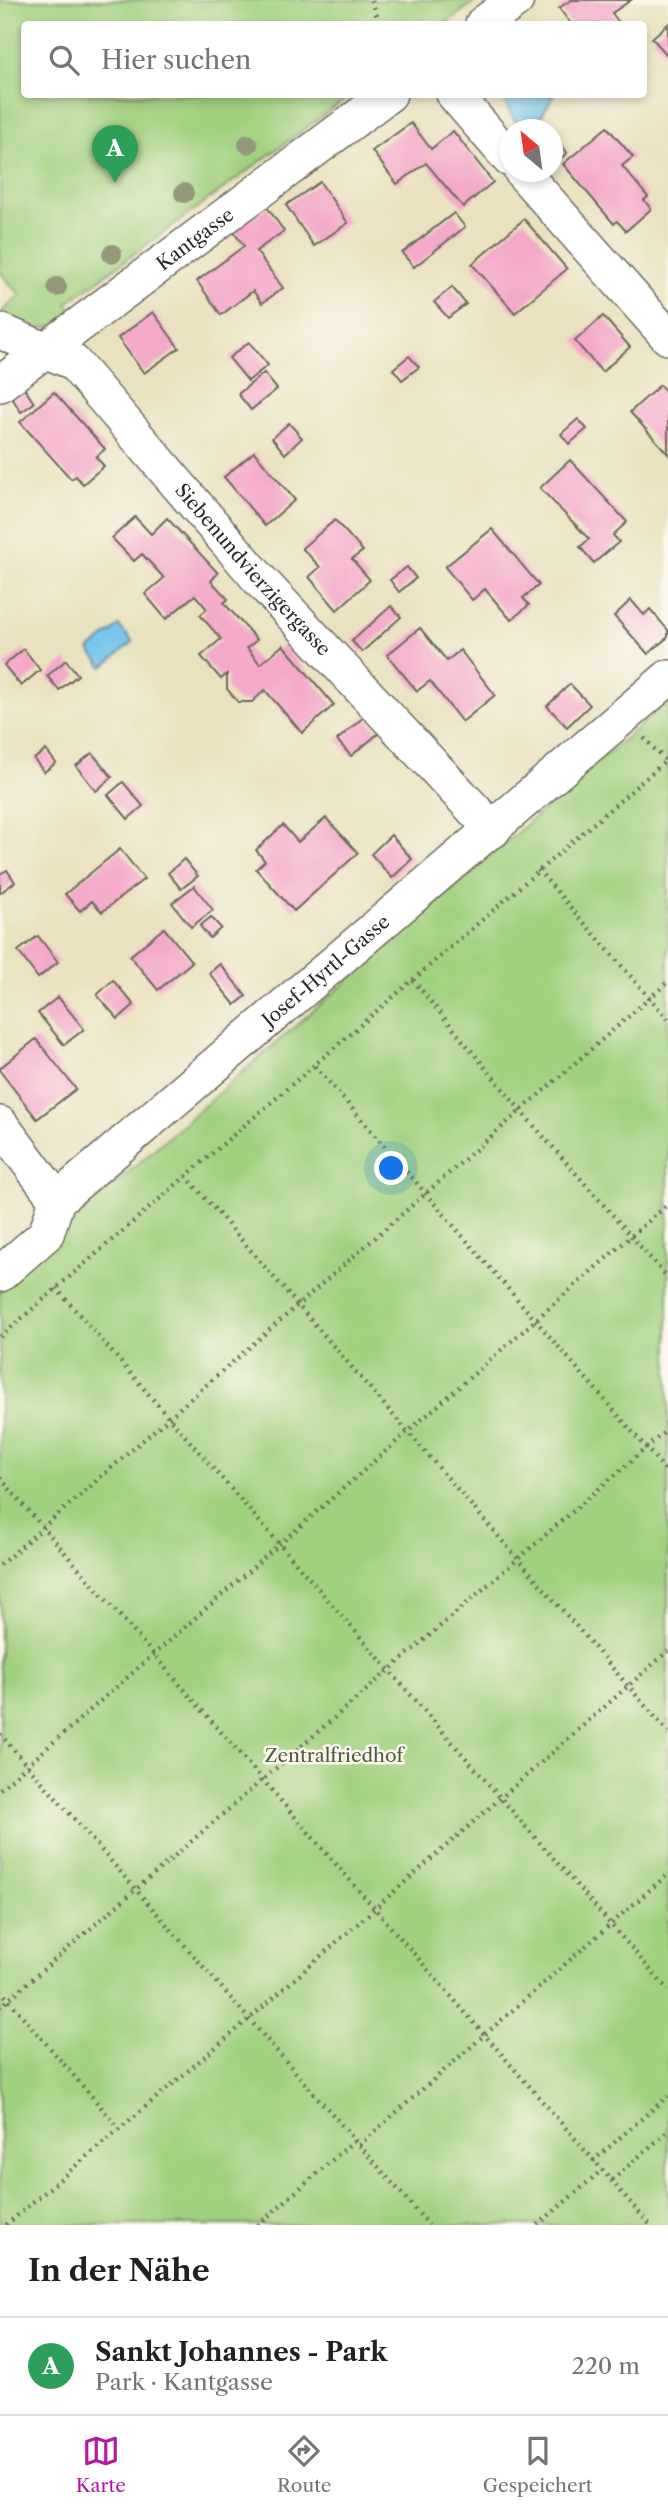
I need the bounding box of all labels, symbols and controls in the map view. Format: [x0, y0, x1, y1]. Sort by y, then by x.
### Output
search box [21, 21, 647, 98]
icon: search [45, 41, 83, 79]
text: Hier suchen [101, 44, 251, 76]
north arrow [500, 119, 563, 182]
pin: A [92, 125, 138, 183]
street label: Kantgasse [152, 202, 238, 275]
street label: Siebenundvierzigergasse [171, 478, 336, 660]
street label: Josef-Hyrtl-Gasse [255, 910, 394, 1033]
your location [374, 1151, 408, 1185]
park label: Zentralfriedhof [265, 1744, 406, 1767]
text: In der Nähe [28, 2252, 210, 2289]
text: Sankt Johannes - Park [95, 2336, 387, 2368]
text: A [42, 2352, 60, 2380]
text: 220 m [571, 2352, 640, 2380]
text: Park · Kantgasse [95, 2368, 273, 2396]
tab: Karte [76, 2432, 126, 2497]
tab: Route [277, 2432, 332, 2497]
tab: Gespeichert [483, 2432, 592, 2497]

